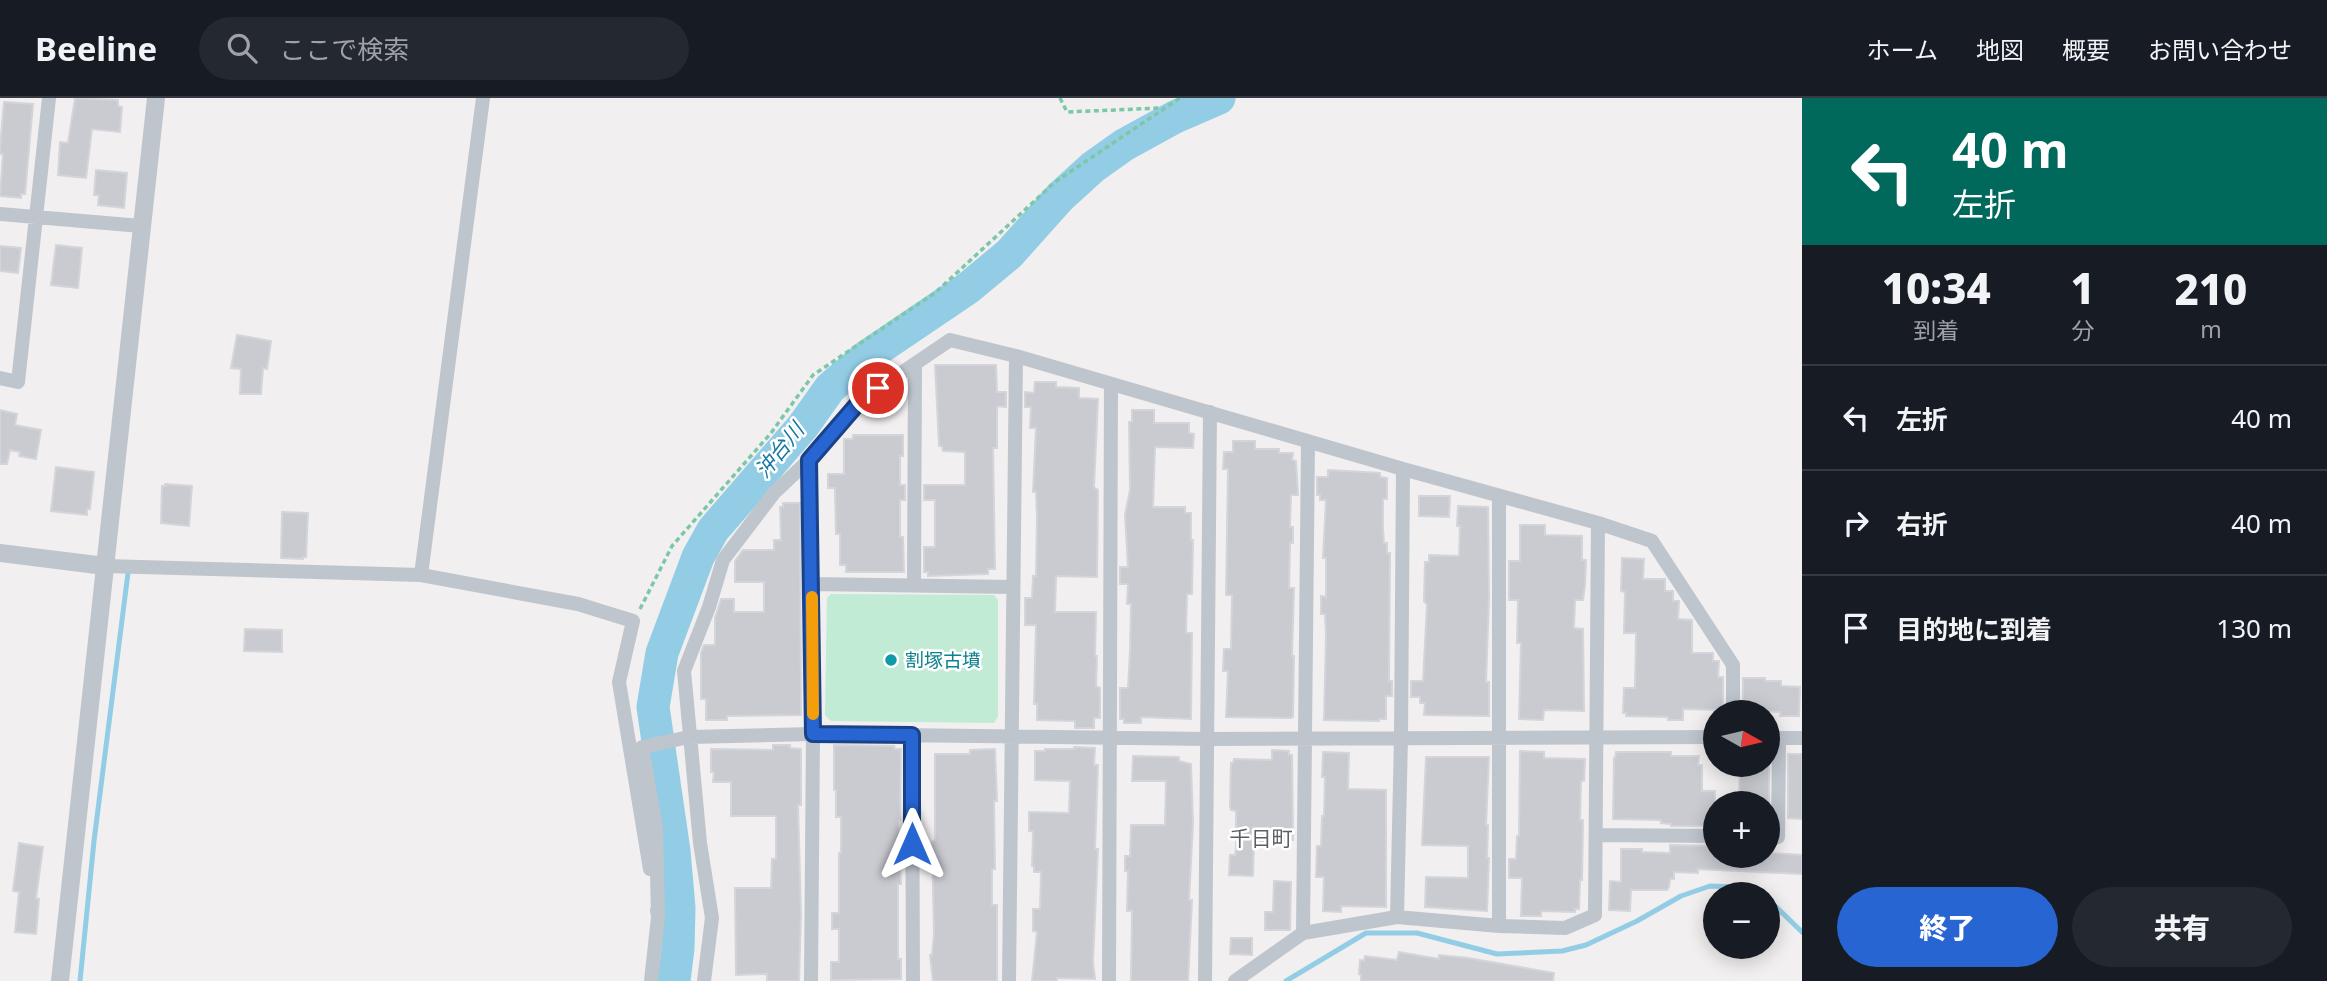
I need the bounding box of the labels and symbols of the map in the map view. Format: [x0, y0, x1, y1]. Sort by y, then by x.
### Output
pin [848, 358, 908, 418]
water label: 沖台川 [748, 415, 811, 483]
place label: 割塚古墳 [905, 647, 981, 673]
marker: 割塚古墳 [883, 652, 899, 668]
north arrow [1703, 700, 1780, 777]
position arrow [875, 807, 949, 881]
district label: 千日町 [1230, 824, 1293, 852]

